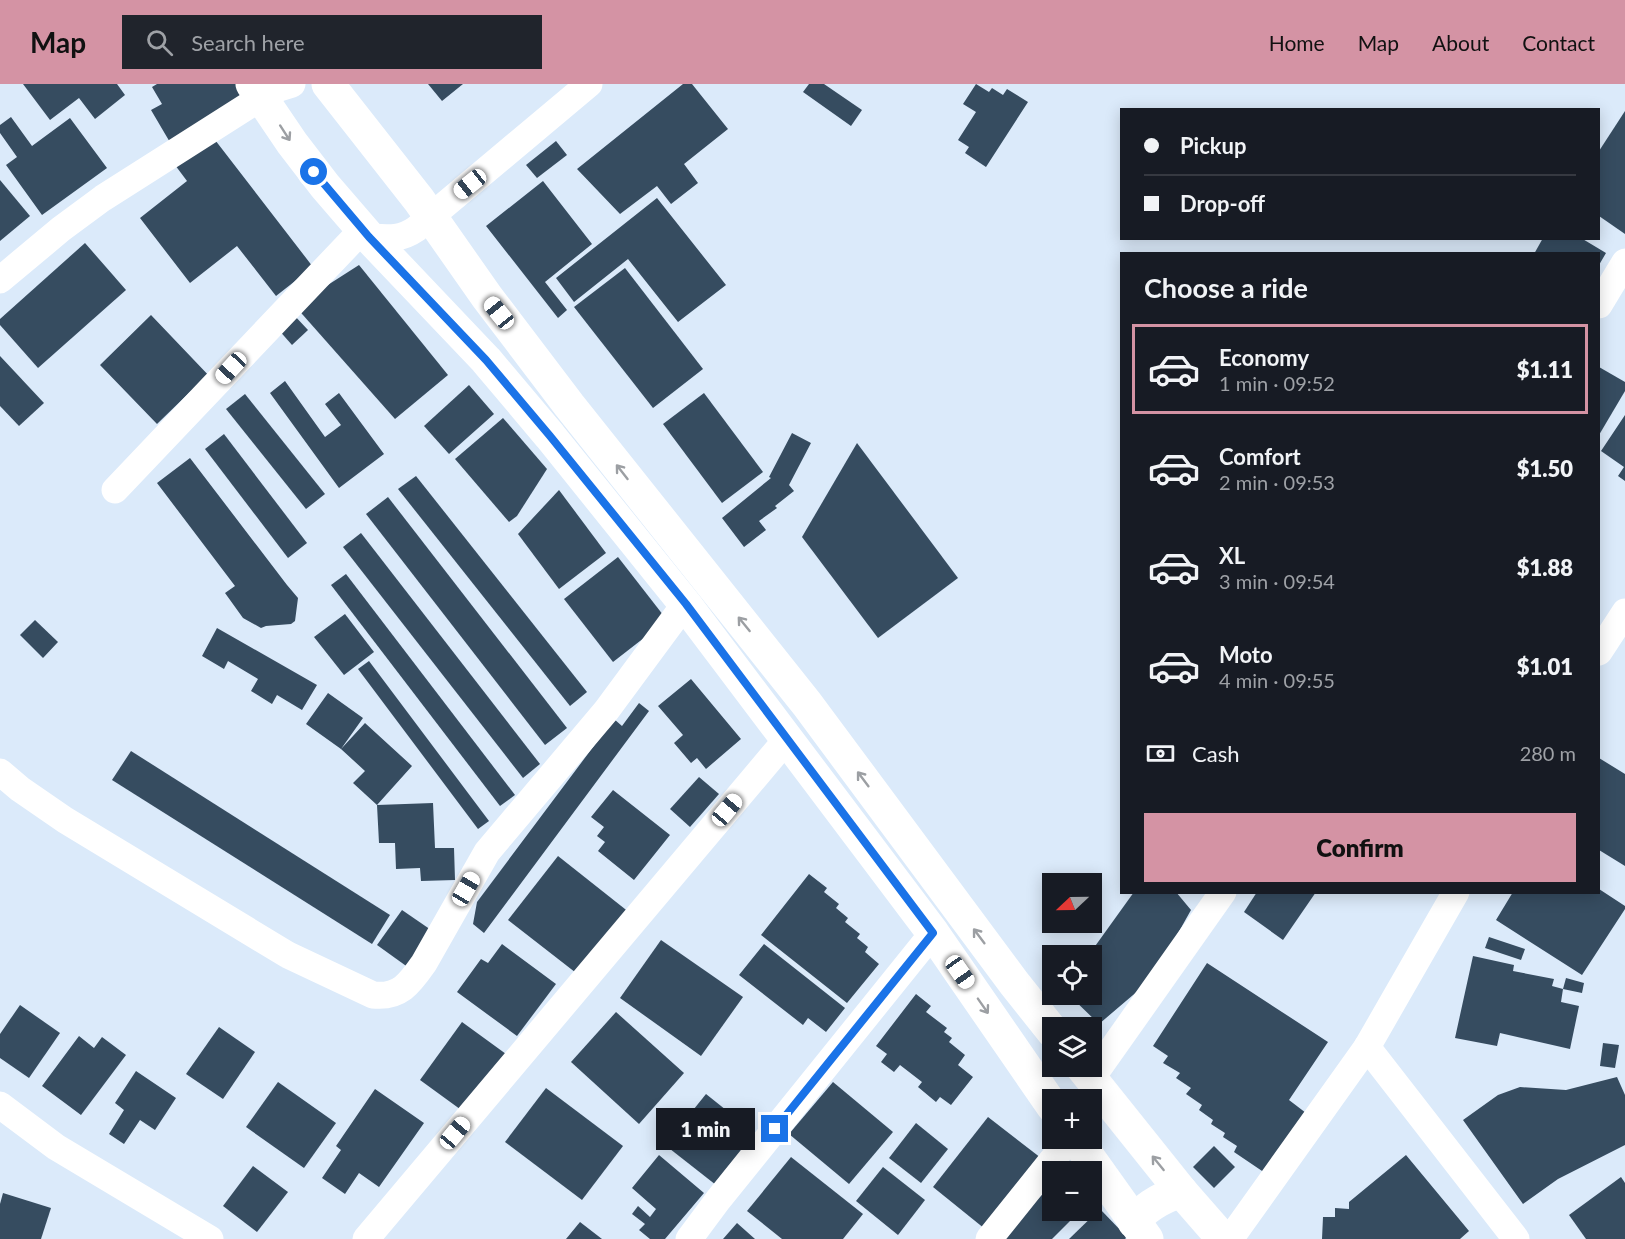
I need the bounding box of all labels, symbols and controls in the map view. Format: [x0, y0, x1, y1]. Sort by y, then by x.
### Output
search box [122, 15, 542, 69]
text: Map [30, 25, 86, 59]
icon: search [143, 26, 176, 59]
text: Search here [191, 29, 305, 56]
text: Home [1269, 30, 1325, 55]
text: Map [1358, 30, 1399, 55]
text: About [1432, 30, 1489, 55]
text: Contact [1522, 30, 1595, 55]
one-way arrow [279, 124, 291, 141]
text: Pickup [1180, 132, 1246, 159]
route start [300, 158, 327, 185]
car [450, 166, 490, 202]
text: Drop-off [1180, 190, 1265, 217]
text: Choose a ride [1144, 271, 1308, 304]
car [481, 293, 517, 333]
icon: car [1147, 342, 1201, 396]
text: Economy [1219, 344, 1309, 371]
car [212, 349, 250, 387]
text: $1.11 [1517, 356, 1573, 383]
text: 1 min · 09:52 [1219, 371, 1335, 395]
icon: car [1147, 441, 1201, 495]
text: Comfort [1219, 443, 1301, 470]
text: $1.50 [1517, 455, 1573, 482]
one-way arrow [616, 464, 629, 480]
text: 2 min · 09:53 [1219, 470, 1335, 494]
icon: car [1147, 540, 1201, 594]
text: XL [1219, 542, 1245, 569]
text: $1.88 [1517, 554, 1573, 581]
text: 3 min · 09:54 [1219, 569, 1335, 593]
one-way arrow [737, 617, 750, 633]
icon: car [1147, 639, 1201, 693]
text: Moto [1219, 641, 1273, 668]
text: $1.01 [1517, 653, 1573, 680]
text: 4 min · 09:55 [1219, 668, 1335, 692]
icon: cash [1144, 737, 1177, 770]
text: Cash [1192, 740, 1239, 767]
text: 280 m [1520, 741, 1576, 765]
one-way arrow [856, 771, 869, 787]
car [709, 790, 745, 830]
button: Confirm [1144, 813, 1576, 882]
car [449, 869, 483, 909]
north arrow [1042, 873, 1102, 933]
map controls [1042, 873, 1102, 1221]
one-way arrow [972, 928, 985, 944]
button: locate [1042, 945, 1102, 1005]
car [942, 952, 978, 992]
one-way arrow [977, 997, 989, 1013]
button: layers [1042, 1017, 1102, 1077]
button: + [1042, 1089, 1102, 1149]
callout: 1 min [655, 1108, 754, 1150]
car [437, 1113, 473, 1153]
route end [761, 1115, 788, 1142]
text: 1 min [681, 1117, 730, 1141]
one-way arrow [1152, 1155, 1165, 1171]
button: − [1042, 1161, 1102, 1221]

